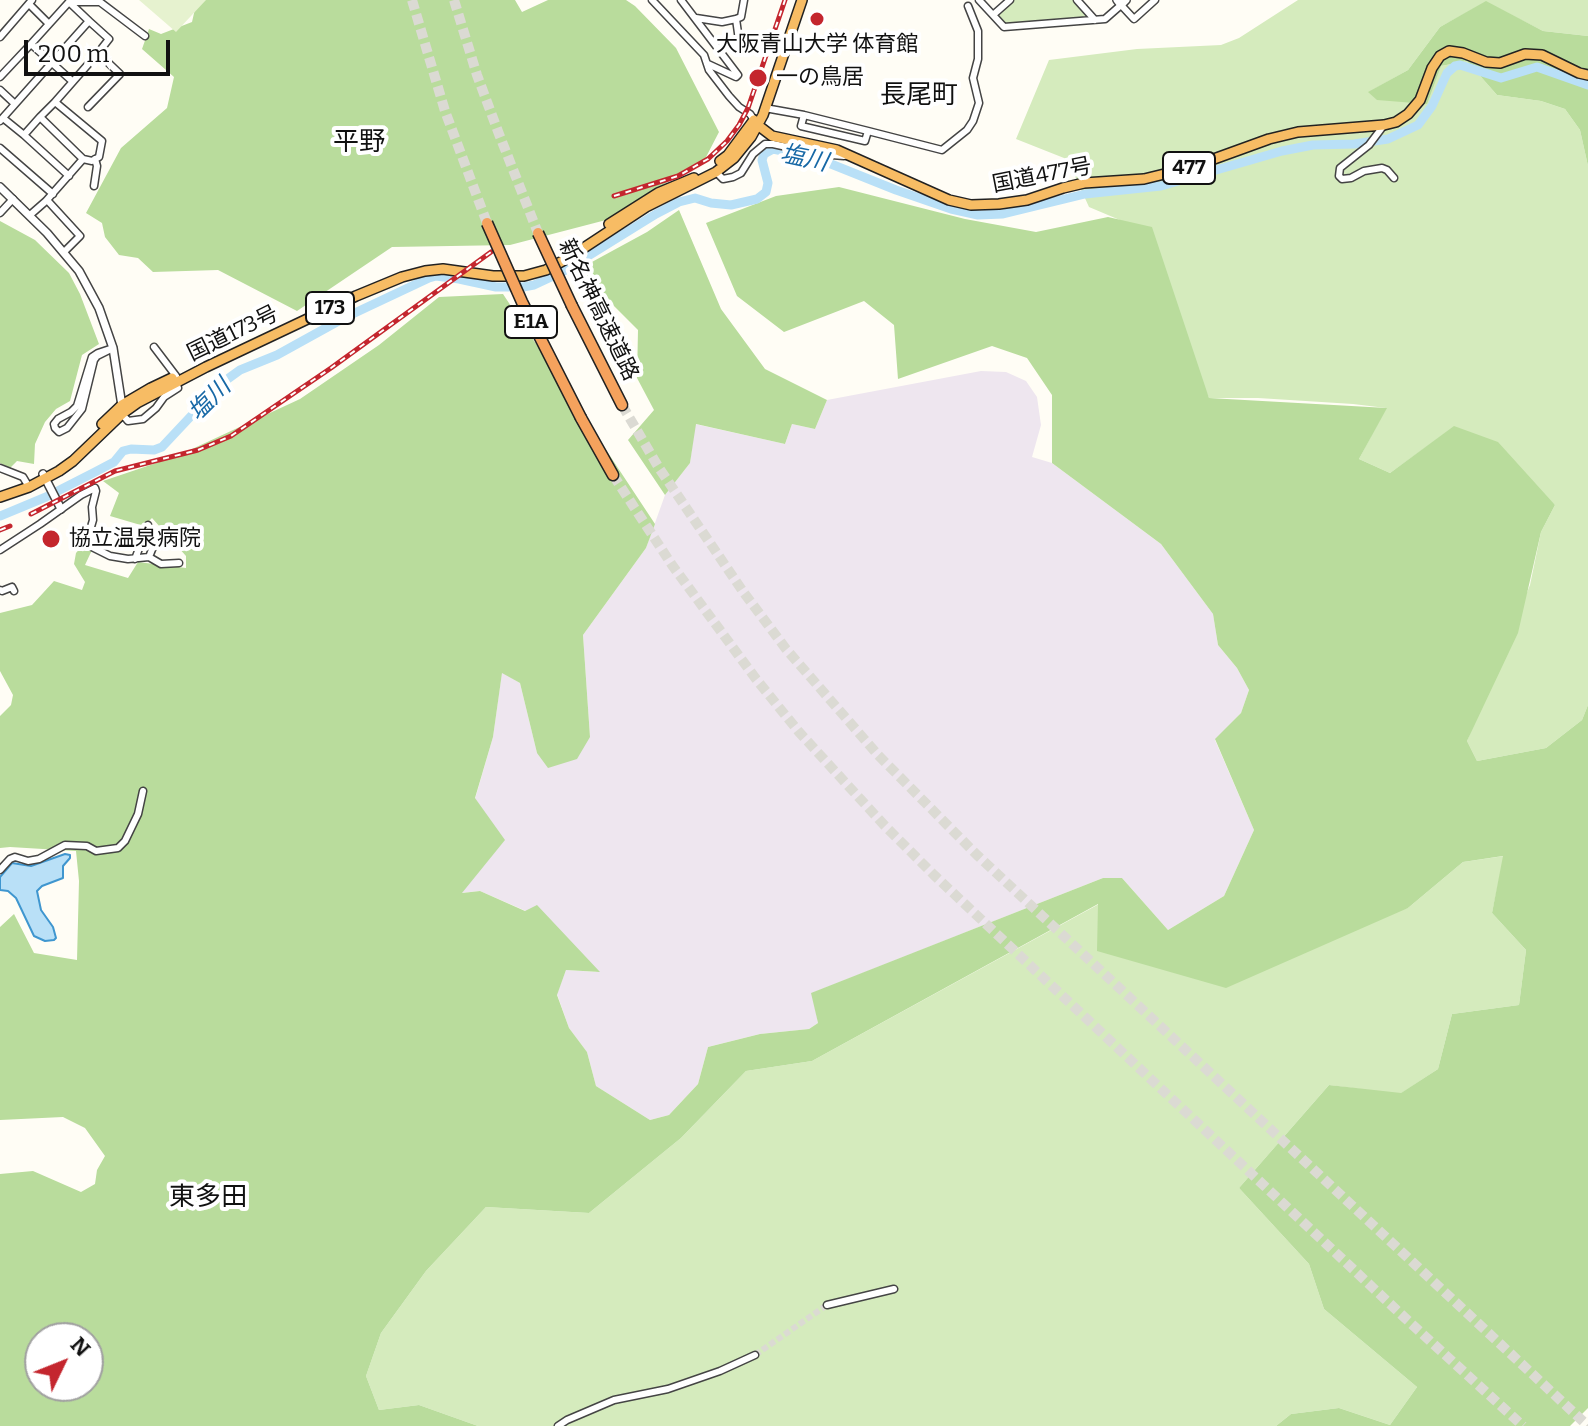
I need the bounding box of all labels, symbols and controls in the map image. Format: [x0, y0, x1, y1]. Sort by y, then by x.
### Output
marker: 大阪青山大学 体育館 [808, 10, 826, 28]
scale bar [28, 24, 174, 74]
place label: 大阪青山大学 体育館 [716, 32, 918, 58]
text: 200 m [38, 40, 110, 68]
place label: 一の鳥居 [776, 65, 864, 91]
marker: 一の鳥居 [747, 67, 769, 89]
district label: 長尾町 [880, 80, 958, 112]
district label: 平野 [333, 127, 385, 159]
water label: 塩川 [778, 140, 830, 178]
road number: 477 [1163, 152, 1215, 184]
street label: 国道477号 [990, 153, 1094, 199]
street label: 新名神高速道路 [552, 235, 644, 385]
road number: 173 [306, 292, 354, 324]
street label: 国道173号 [183, 301, 283, 367]
road number: E1A [505, 306, 557, 338]
water label: 塩川 [183, 373, 237, 427]
place label: 協立温泉病院 [69, 526, 201, 552]
marker: 協立温泉病院 [40, 528, 62, 550]
district label: 東多田 [169, 1182, 247, 1214]
north arrow [24, 1322, 104, 1402]
text: N [65, 1331, 96, 1362]

